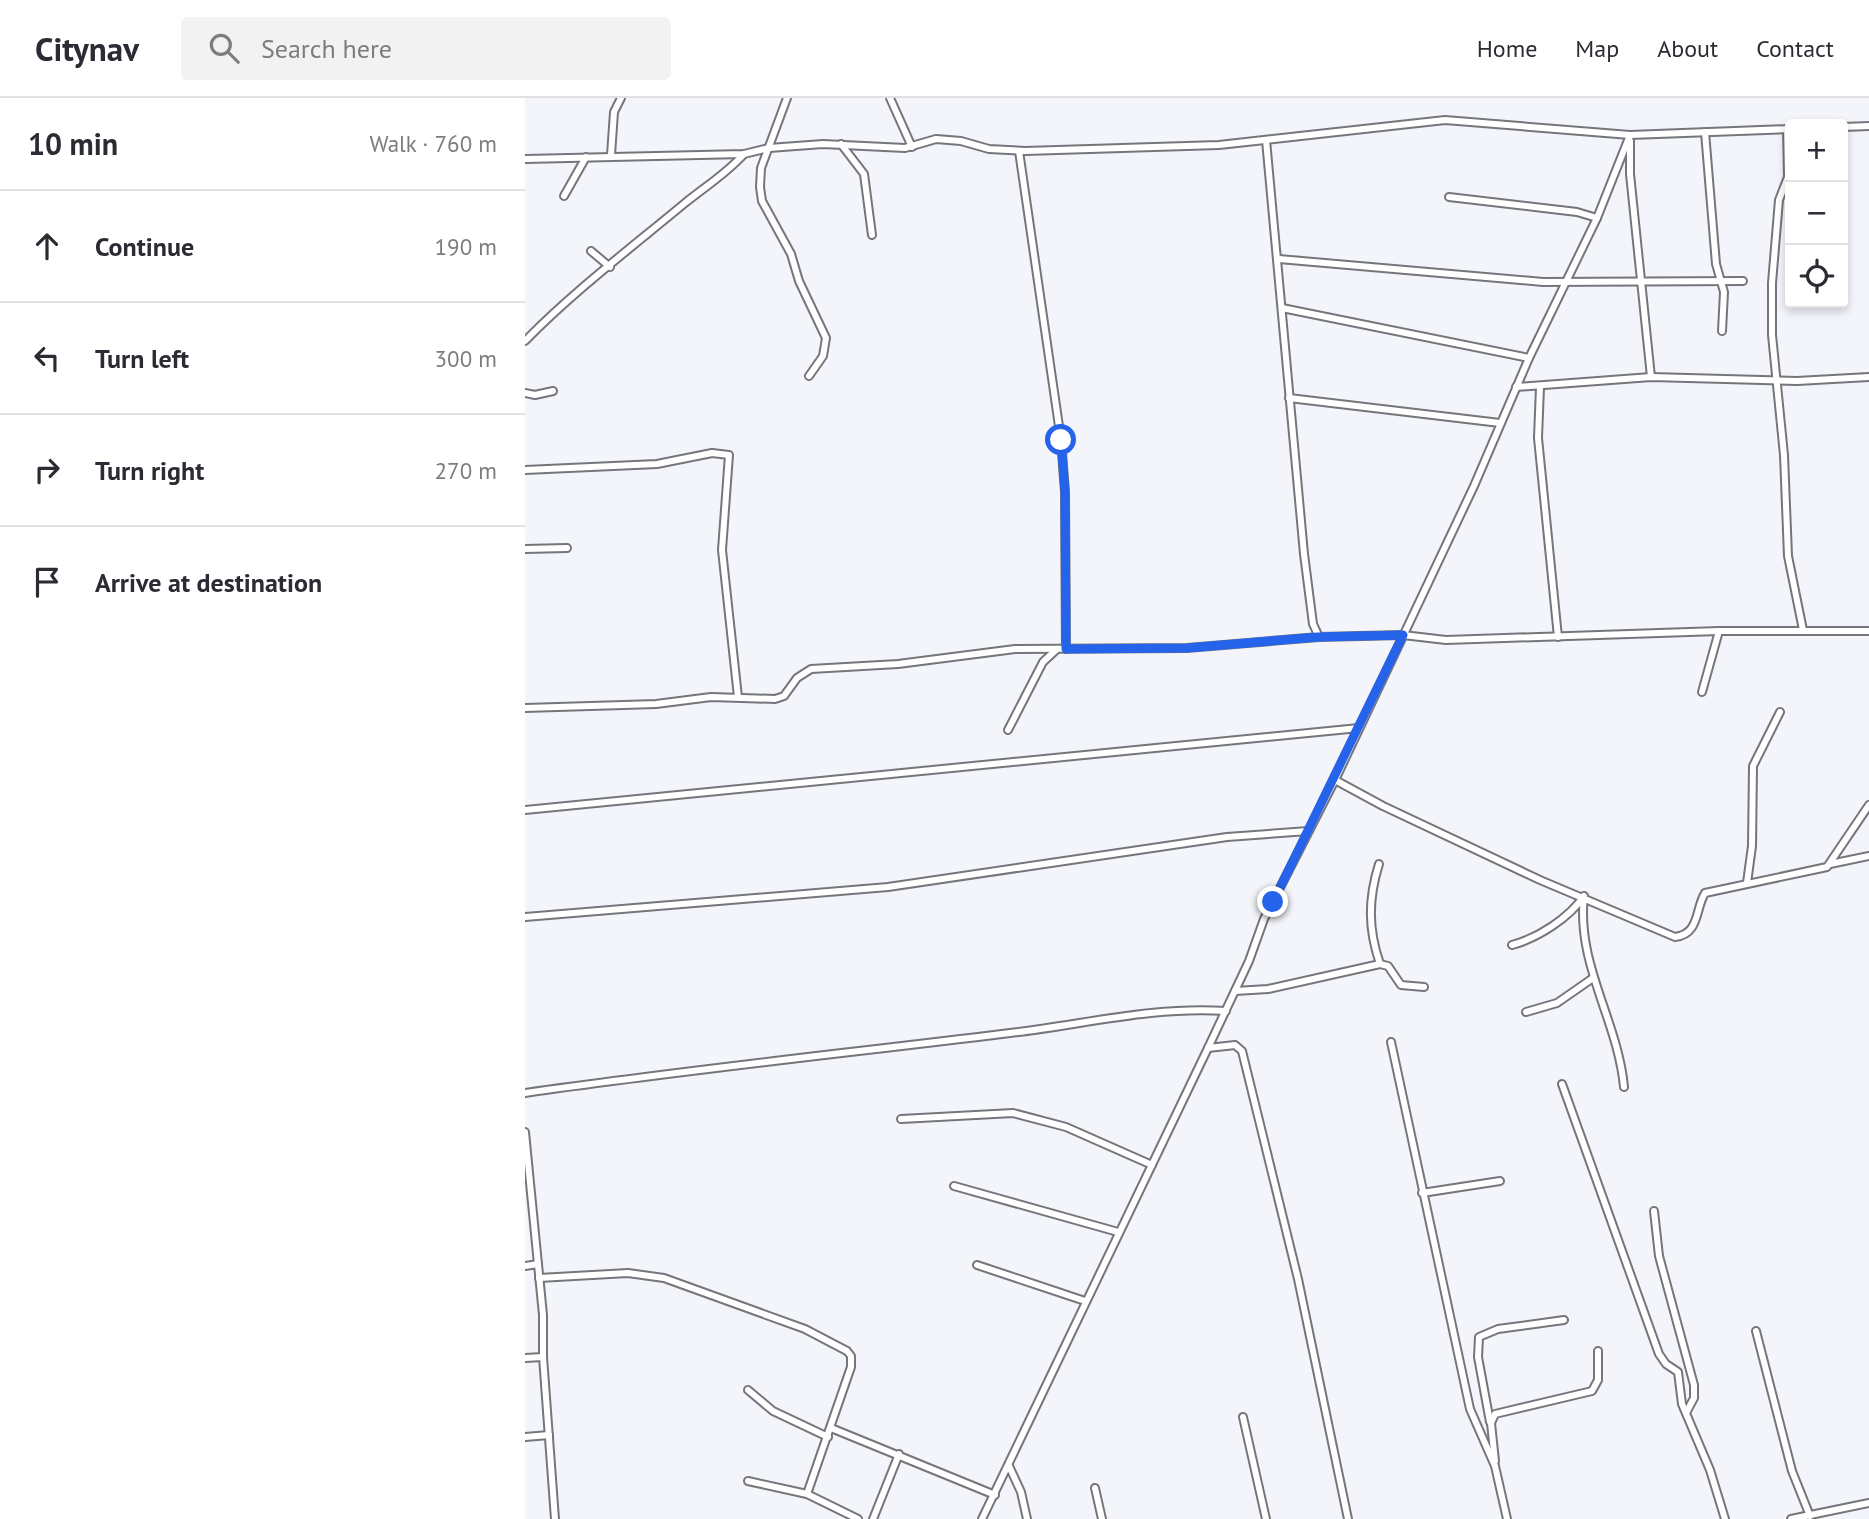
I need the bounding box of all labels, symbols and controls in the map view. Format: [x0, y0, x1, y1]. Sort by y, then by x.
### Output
search box [181, 17, 671, 80]
text: Citynav [35, 27, 139, 70]
icon: search [205, 29, 243, 67]
text: Search here [261, 32, 392, 65]
text: Home [1477, 33, 1537, 64]
text: Map [1575, 33, 1619, 64]
text: About [1657, 33, 1718, 64]
text: Contact [1756, 33, 1834, 64]
map controls [1785, 119, 1848, 308]
button: + [1785, 119, 1848, 182]
text: 10 min [28, 124, 118, 163]
text: Walk · 760 m [370, 129, 497, 158]
button: − [1785, 182, 1848, 245]
icon: ahead [28, 227, 66, 265]
text: Continue [95, 230, 194, 263]
text: 190 m [435, 232, 497, 261]
button: locate [1785, 245, 1848, 308]
icon: left [28, 339, 66, 377]
text: Turn left [95, 342, 189, 375]
text: 300 m [435, 344, 497, 373]
route start [1045, 424, 1076, 455]
icon: right [28, 451, 66, 489]
text: Turn right [95, 454, 204, 487]
text: 270 m [435, 456, 497, 485]
icon: arrive [28, 563, 66, 601]
text: Arrive at destination [95, 566, 322, 599]
route end [1257, 886, 1288, 917]

